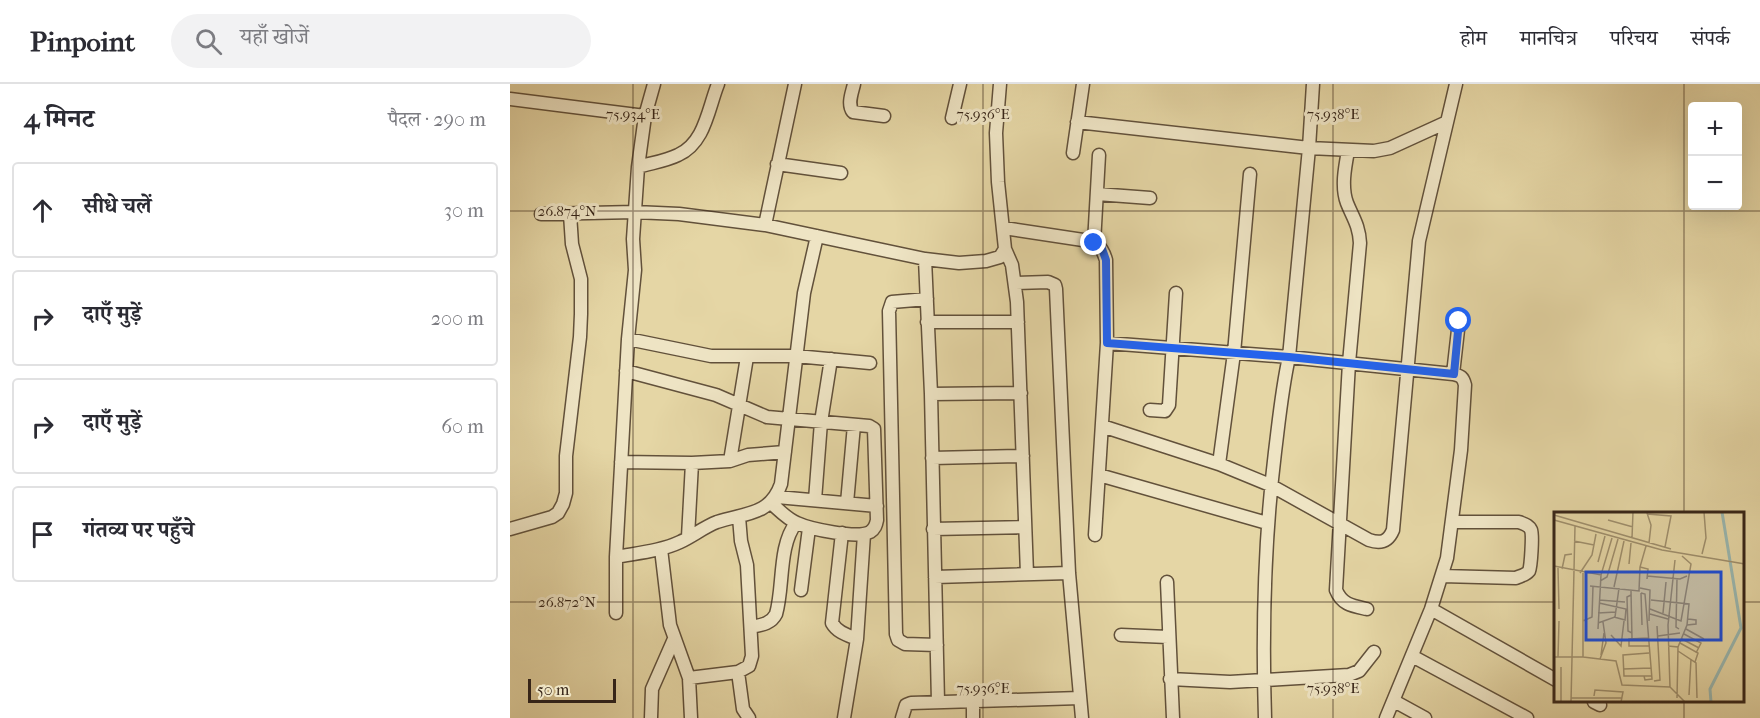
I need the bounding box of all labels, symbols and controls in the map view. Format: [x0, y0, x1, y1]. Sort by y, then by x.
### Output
search box [171, 14, 591, 68]
text: यहाँ खोजें [240, 24, 309, 50]
text: Pinpoint [30, 25, 135, 58]
icon: search [192, 25, 225, 58]
text: होम [1460, 26, 1487, 50]
text: मानचित्र [1520, 26, 1577, 50]
text: परिचय [1610, 26, 1658, 50]
text: संपर्क [1691, 26, 1730, 50]
map controls [1688, 102, 1742, 210]
button: + [1688, 102, 1742, 156]
text: 4 मिनट [24, 103, 94, 134]
text: 75.934°E [606, 105, 660, 123]
text: 75.936°E [956, 105, 1010, 123]
text: 75.938°E [1307, 105, 1359, 123]
text: पैदल · 290 m [388, 108, 486, 131]
button: − [1688, 156, 1742, 210]
text: सीधे चलें [83, 193, 152, 219]
icon: ahead [26, 194, 59, 227]
text: 30 m [444, 199, 484, 222]
text: 26.874°N [538, 202, 597, 220]
route end [1080, 229, 1106, 255]
text: दाएँ मुड़ें [83, 301, 142, 327]
icon: right [26, 302, 59, 335]
text: 200 m [431, 307, 484, 330]
route start [1445, 307, 1471, 333]
text: दाएँ मुड़ें [83, 409, 142, 435]
icon: right [26, 410, 59, 443]
text: 60 m [441, 415, 484, 438]
inset map [1554, 512, 1745, 703]
text: गंतव्य पर पहुँचे [83, 517, 194, 543]
icon: arrive [26, 518, 59, 551]
text: 26.872°N [538, 593, 597, 611]
scale bar [528, 676, 616, 704]
text: 75.936°E [956, 679, 1010, 697]
text: 75.938°E [1307, 679, 1359, 697]
text: 50 m [537, 680, 569, 699]

